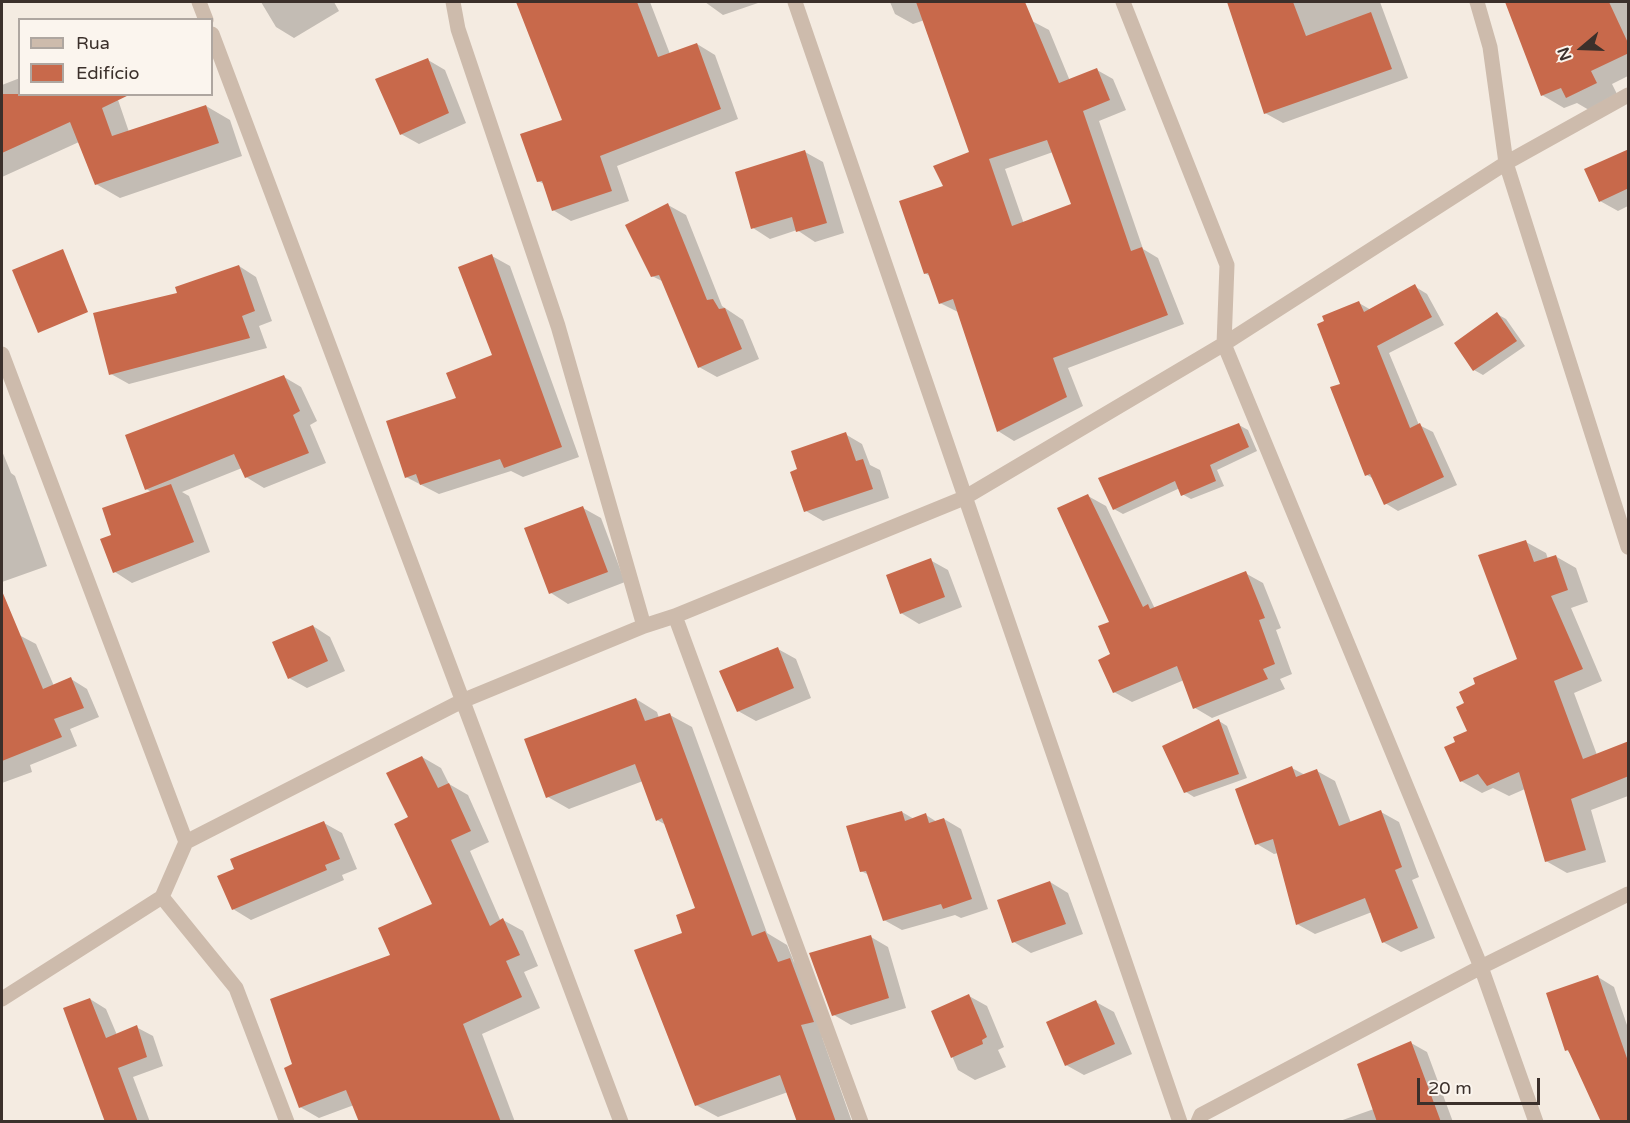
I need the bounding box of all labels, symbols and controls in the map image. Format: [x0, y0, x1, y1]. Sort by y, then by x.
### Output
legend [18, 18, 213, 96]
north arrow [1552, 18, 1612, 78]
text: Rua [76, 32, 110, 54]
text: N [1553, 45, 1577, 63]
text: Edifício [76, 62, 139, 84]
scale bar [1420, 1066, 1543, 1104]
text: 20 m [1428, 1077, 1472, 1099]

